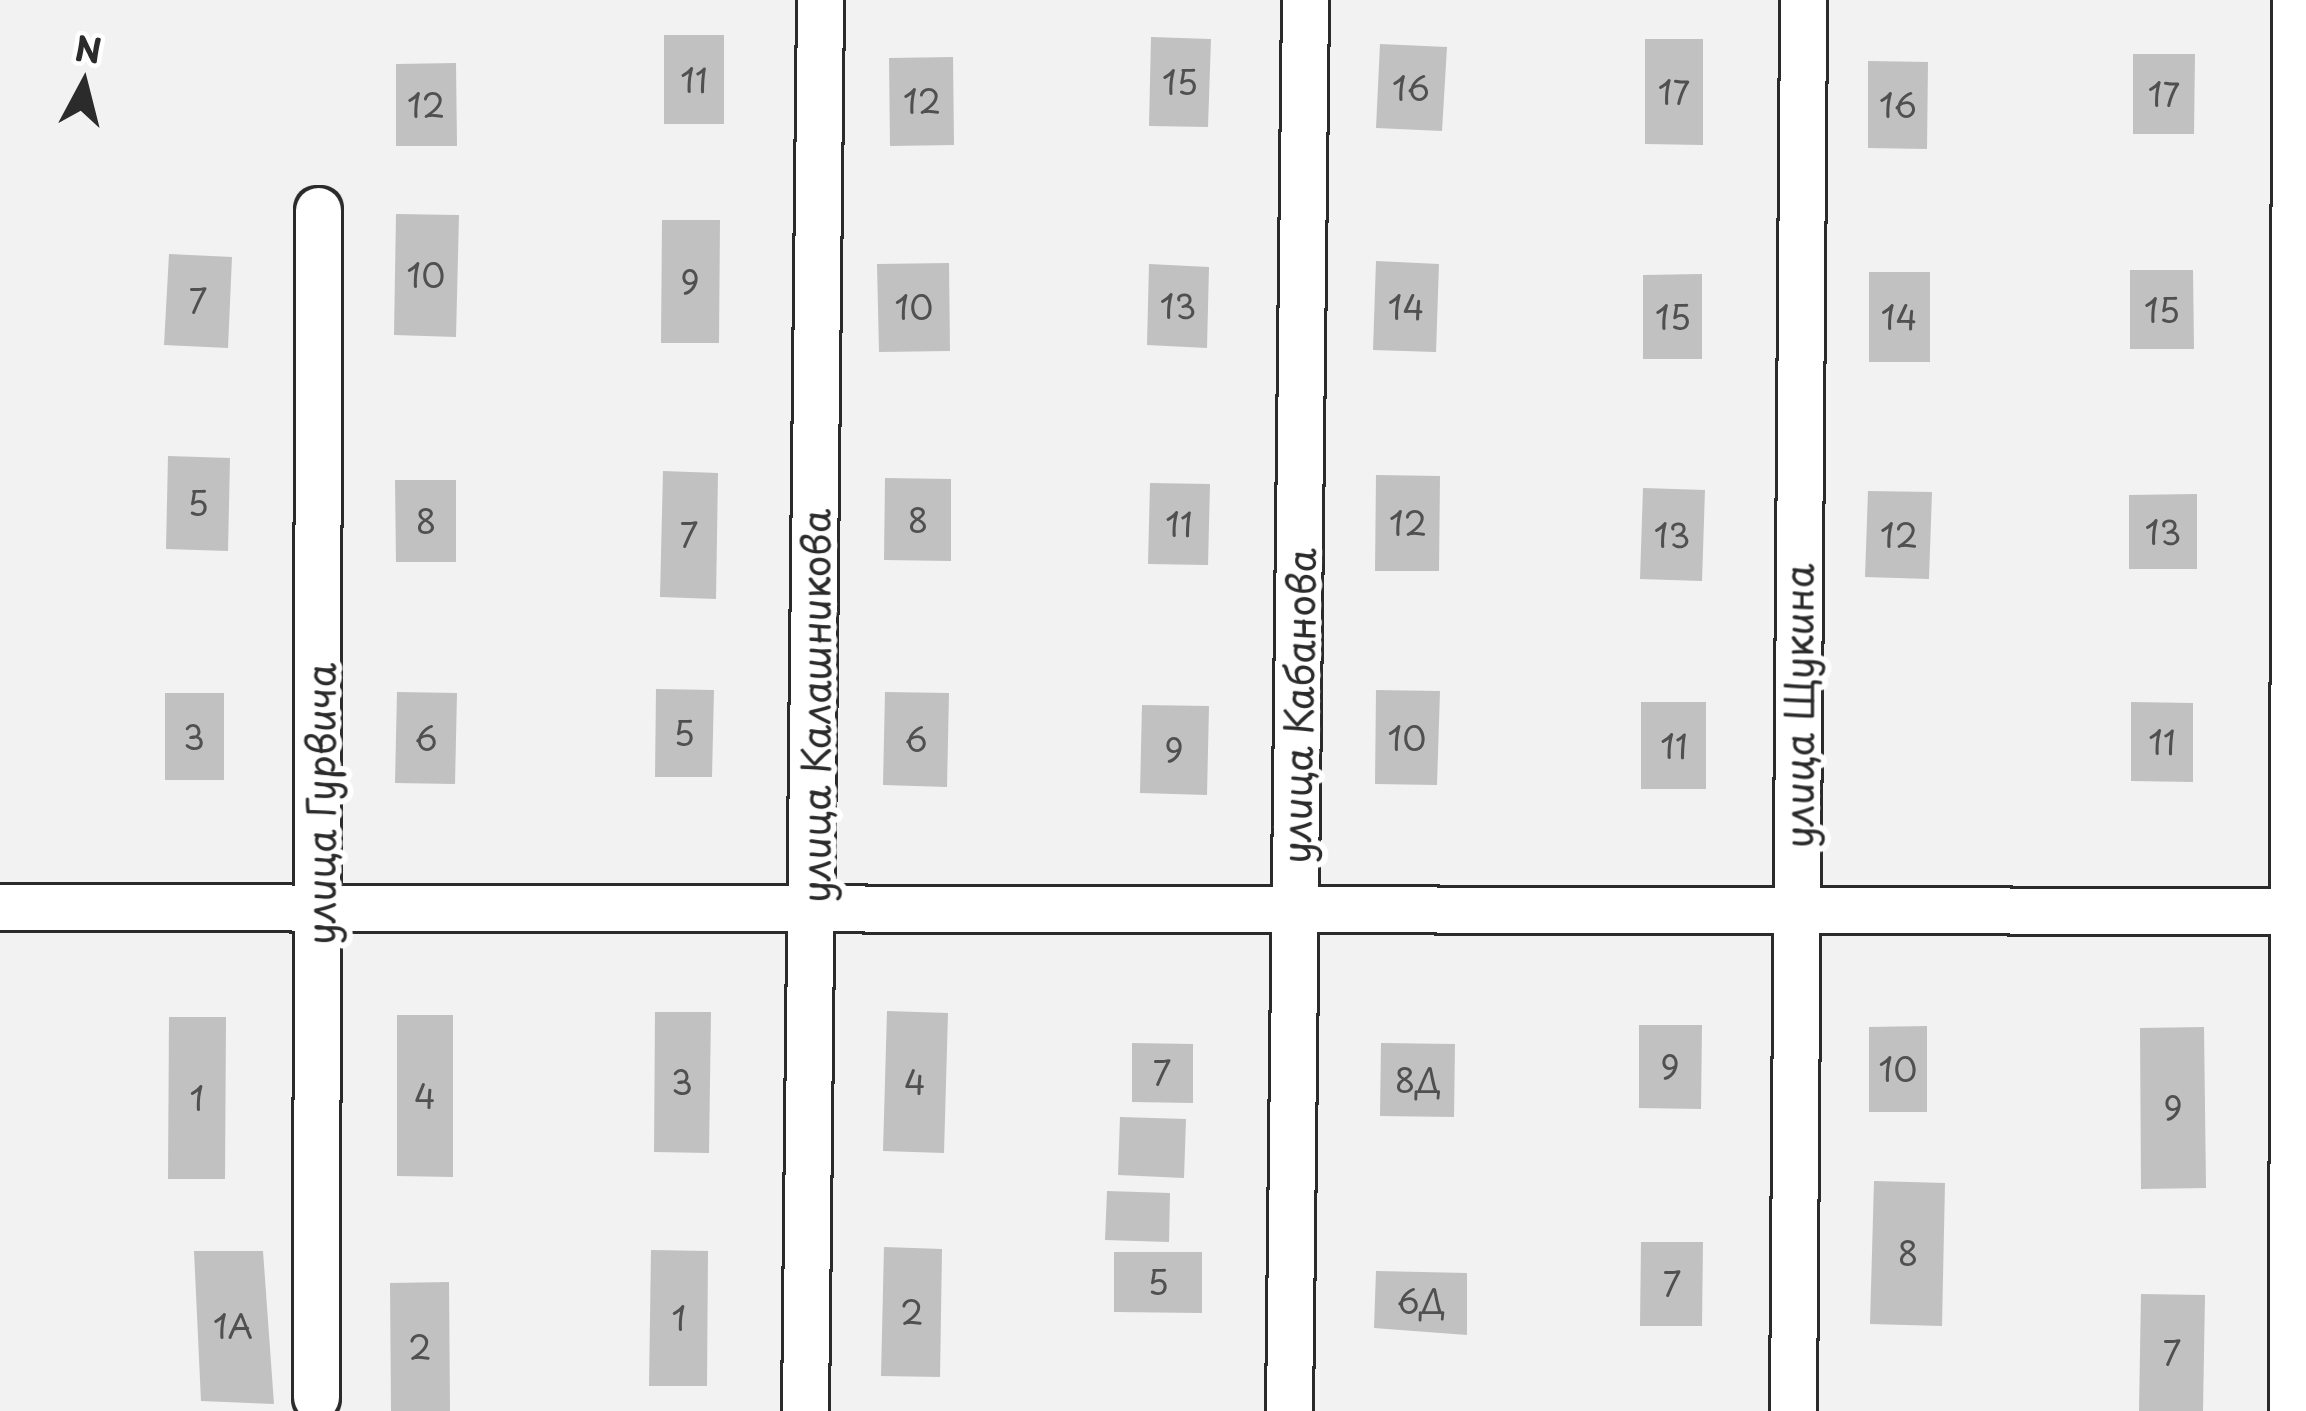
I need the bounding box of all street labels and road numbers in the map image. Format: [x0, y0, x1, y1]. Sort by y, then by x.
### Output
street label: улица Калашникова [792, 509, 838, 903]
street label: улица Кабанова [1272, 547, 1324, 865]
street label: улица Щукина [1775, 562, 1821, 850]
street label: улица Гурвича [297, 662, 343, 946]

